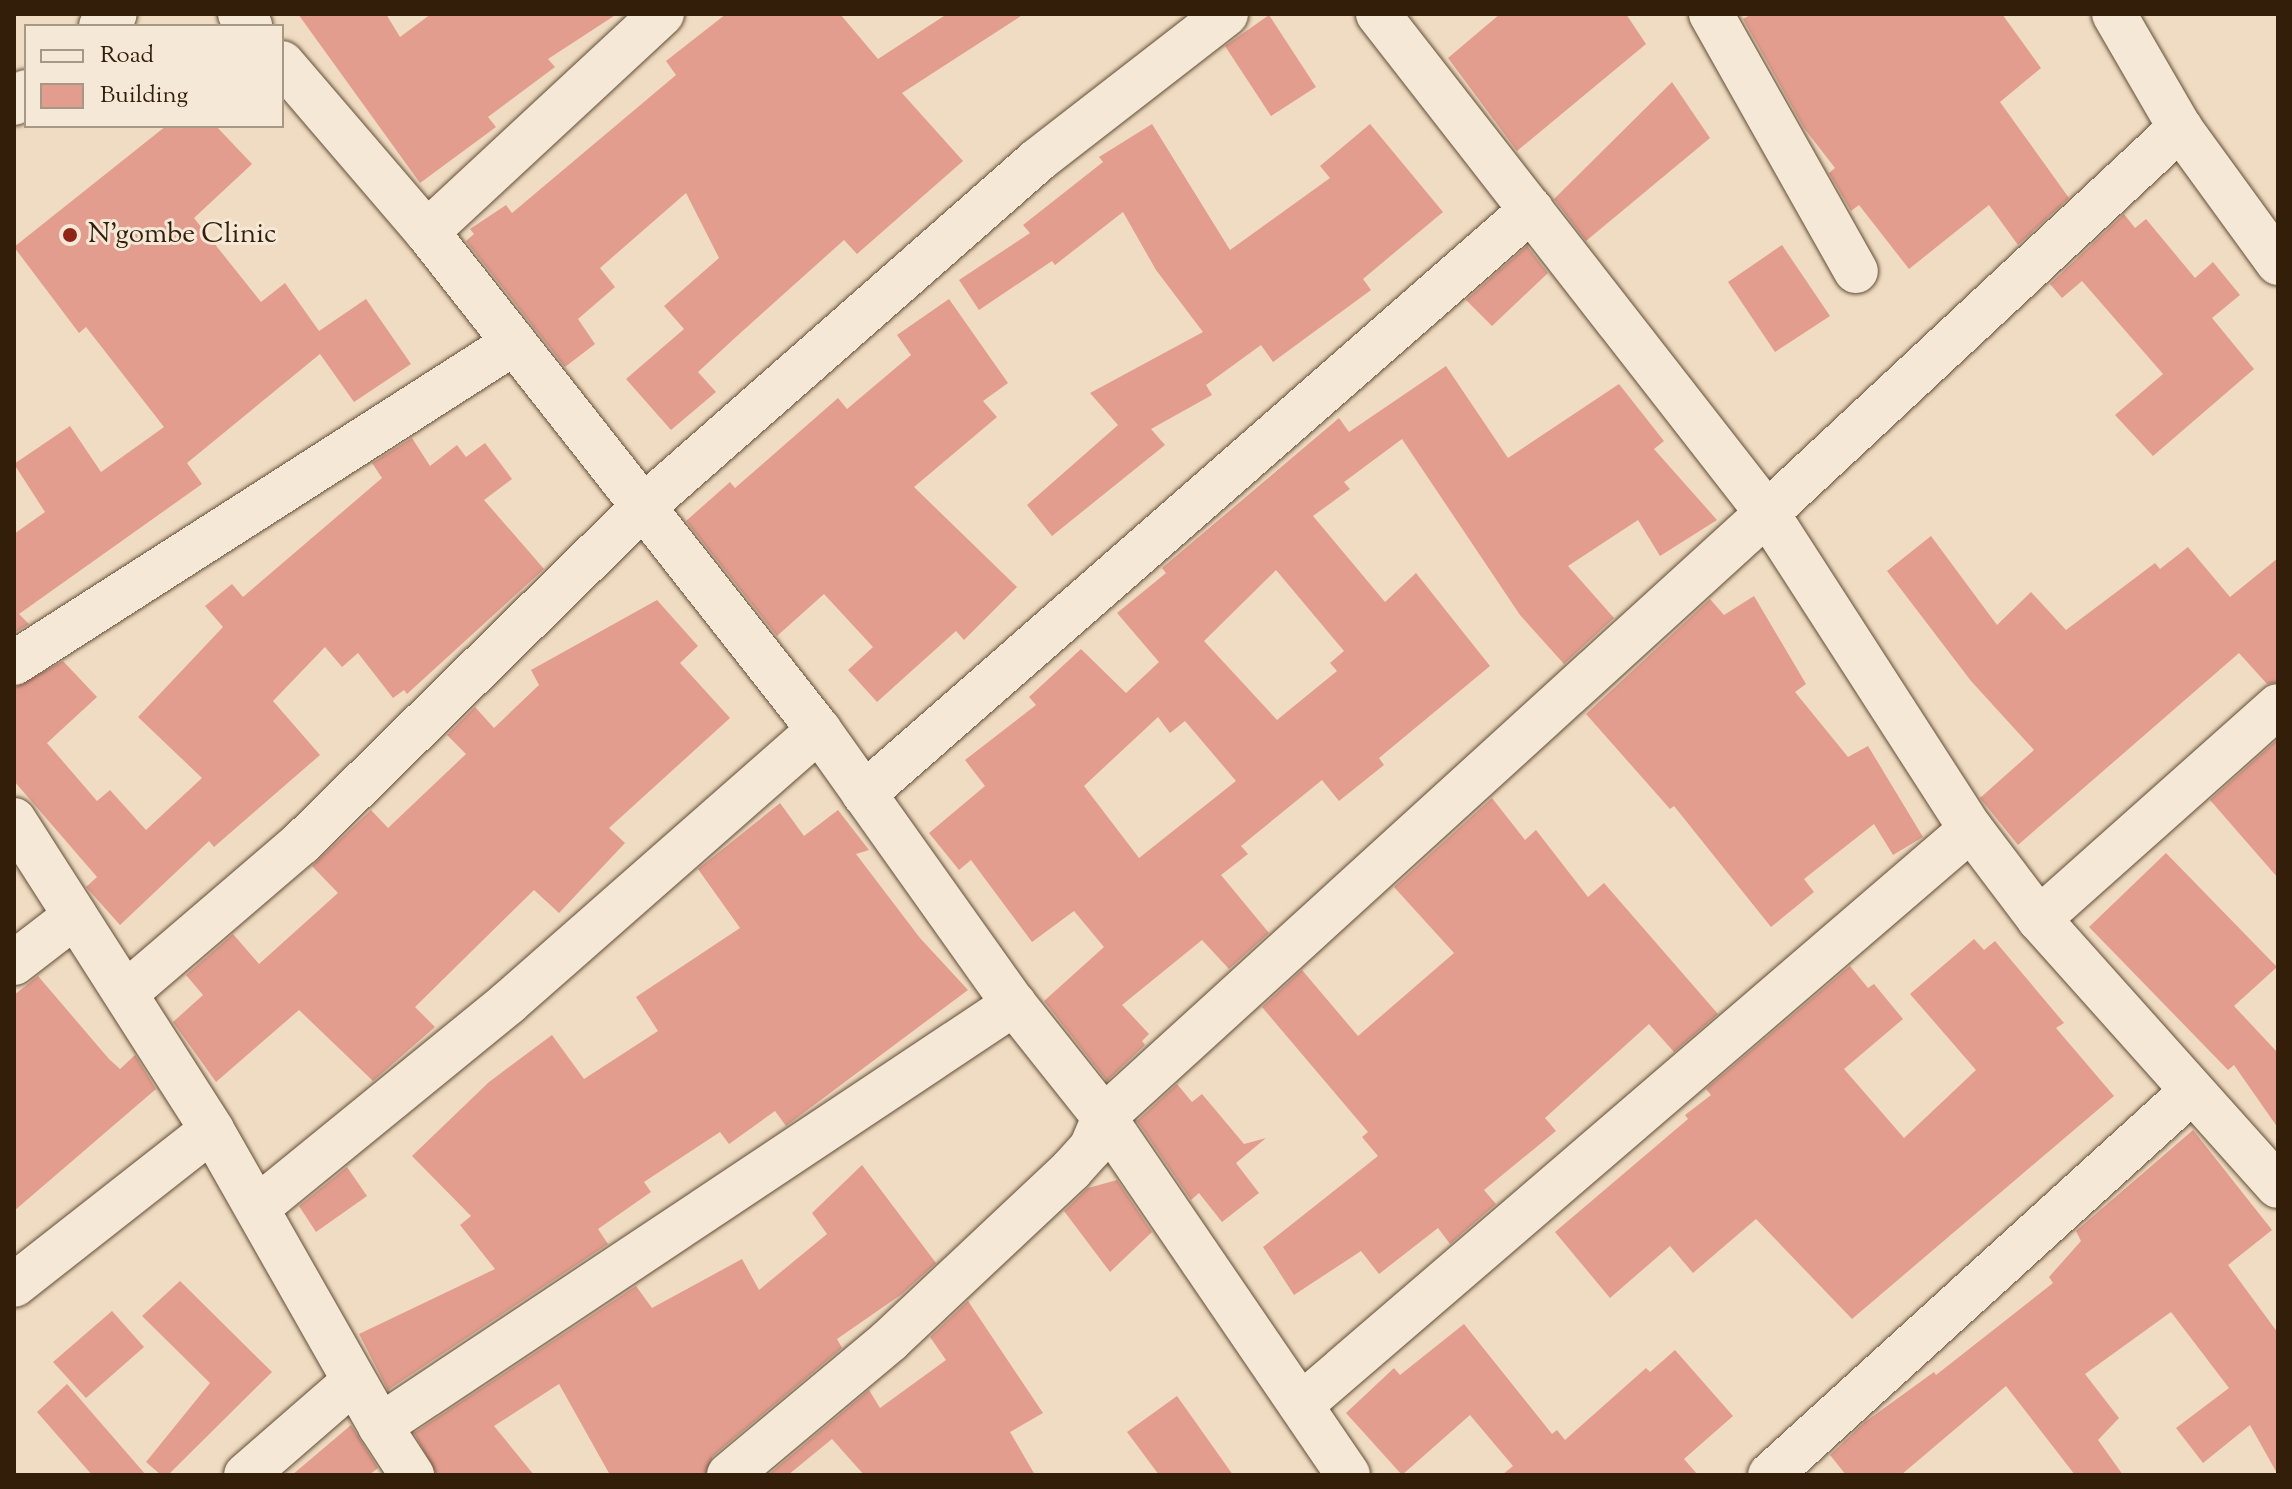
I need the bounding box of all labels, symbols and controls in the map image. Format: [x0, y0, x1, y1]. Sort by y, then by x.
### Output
legend [24, 24, 284, 128]
text: Road [100, 39, 154, 73]
text: Building [100, 79, 188, 113]
place label: N'gombe Clinic [88, 218, 277, 252]
marker: N'gombe Clinic [59, 224, 81, 246]

